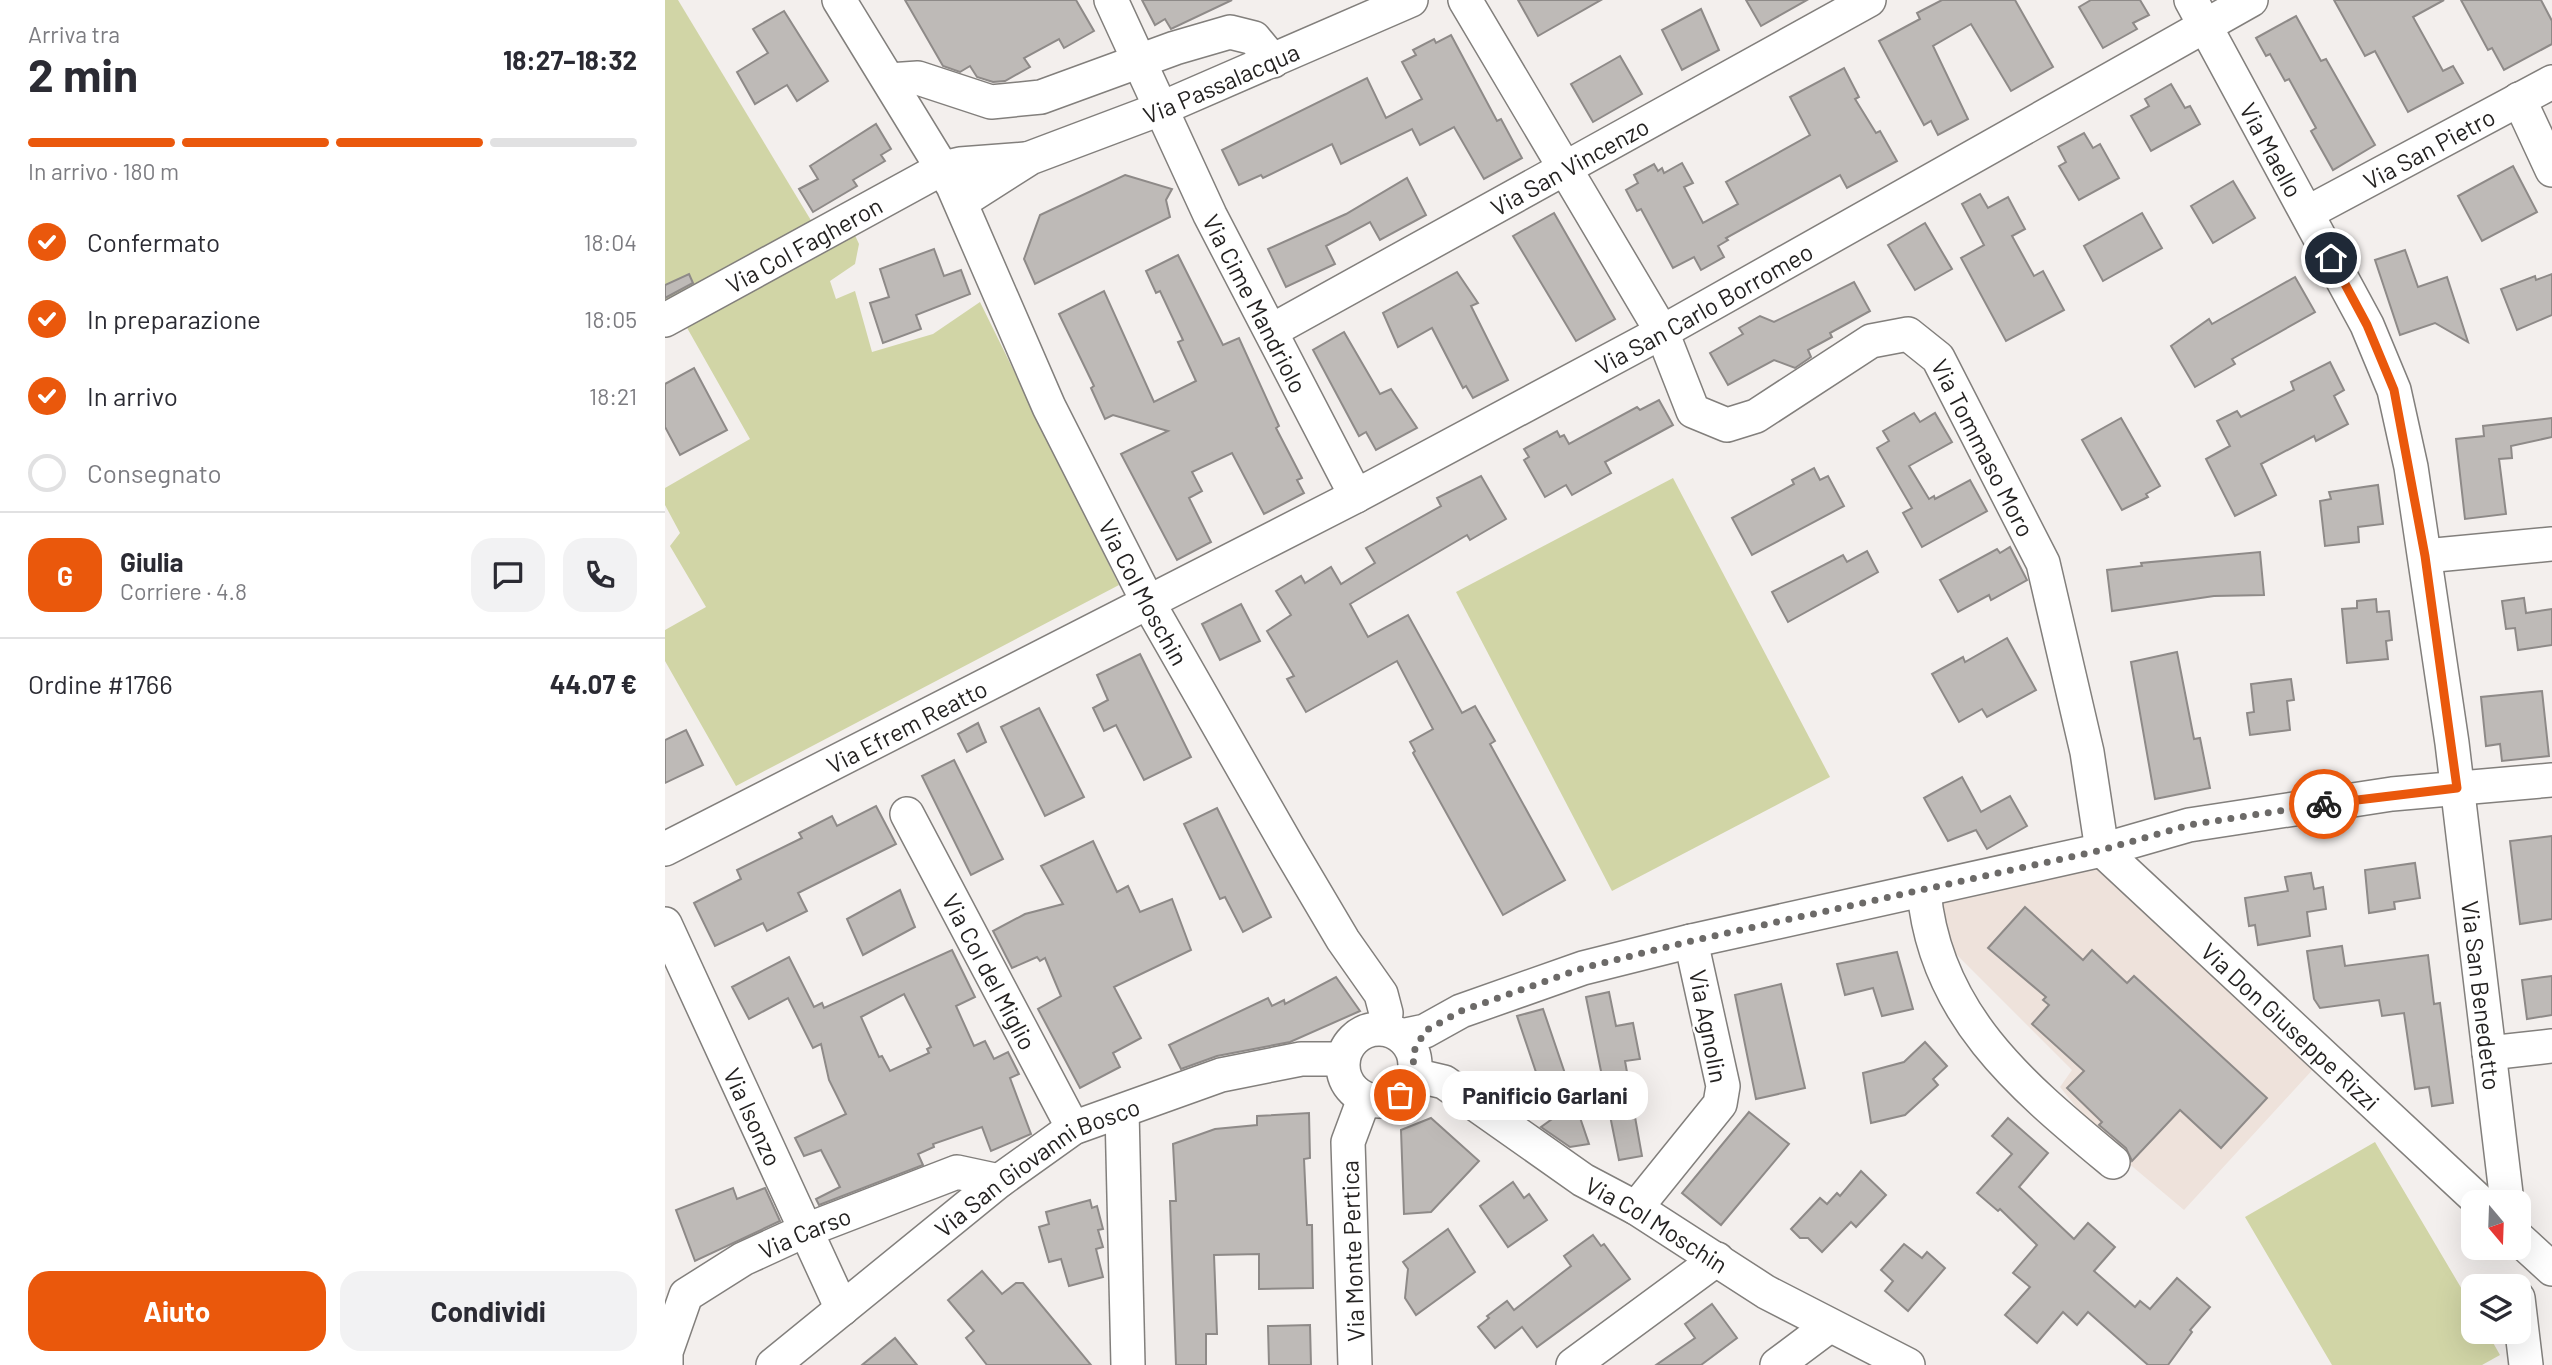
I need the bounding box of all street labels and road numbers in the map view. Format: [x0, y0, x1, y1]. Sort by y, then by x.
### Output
street label: Via Passalacqua [1139, 36, 1303, 129]
street label: Via Maello [2235, 97, 2309, 202]
street label: Via San Pietro [2358, 101, 2499, 195]
street label: Via San Vincenzo [1485, 110, 1653, 221]
street label: Via Col Fagheron [721, 190, 887, 299]
street label: Via Cime Mandriolo [1197, 209, 1314, 397]
street label: Via San Carlo Borromeo [1590, 236, 1817, 380]
street label: Via Tommaso Moro [1926, 354, 2041, 541]
street label: Via Col Moschin [1094, 514, 1195, 670]
street label: Via Efrem Reatto [821, 673, 991, 779]
street label: Via Col del Miglio [937, 888, 1043, 1054]
street label: Via San Benedetto [2456, 899, 2508, 1092]
street label: Via Don Giuseppe Rizzi [2196, 936, 2386, 1116]
street label: Via Agnolin [1684, 967, 1734, 1085]
street label: Via Isonzo [718, 1063, 789, 1170]
street label: Via San Giovanni Bosco [928, 1091, 1143, 1242]
street label: Via Monte Pertica [1334, 1160, 1370, 1342]
street label: Via Col Moschin [1581, 1170, 1734, 1278]
street label: Via Carso [754, 1200, 855, 1264]

